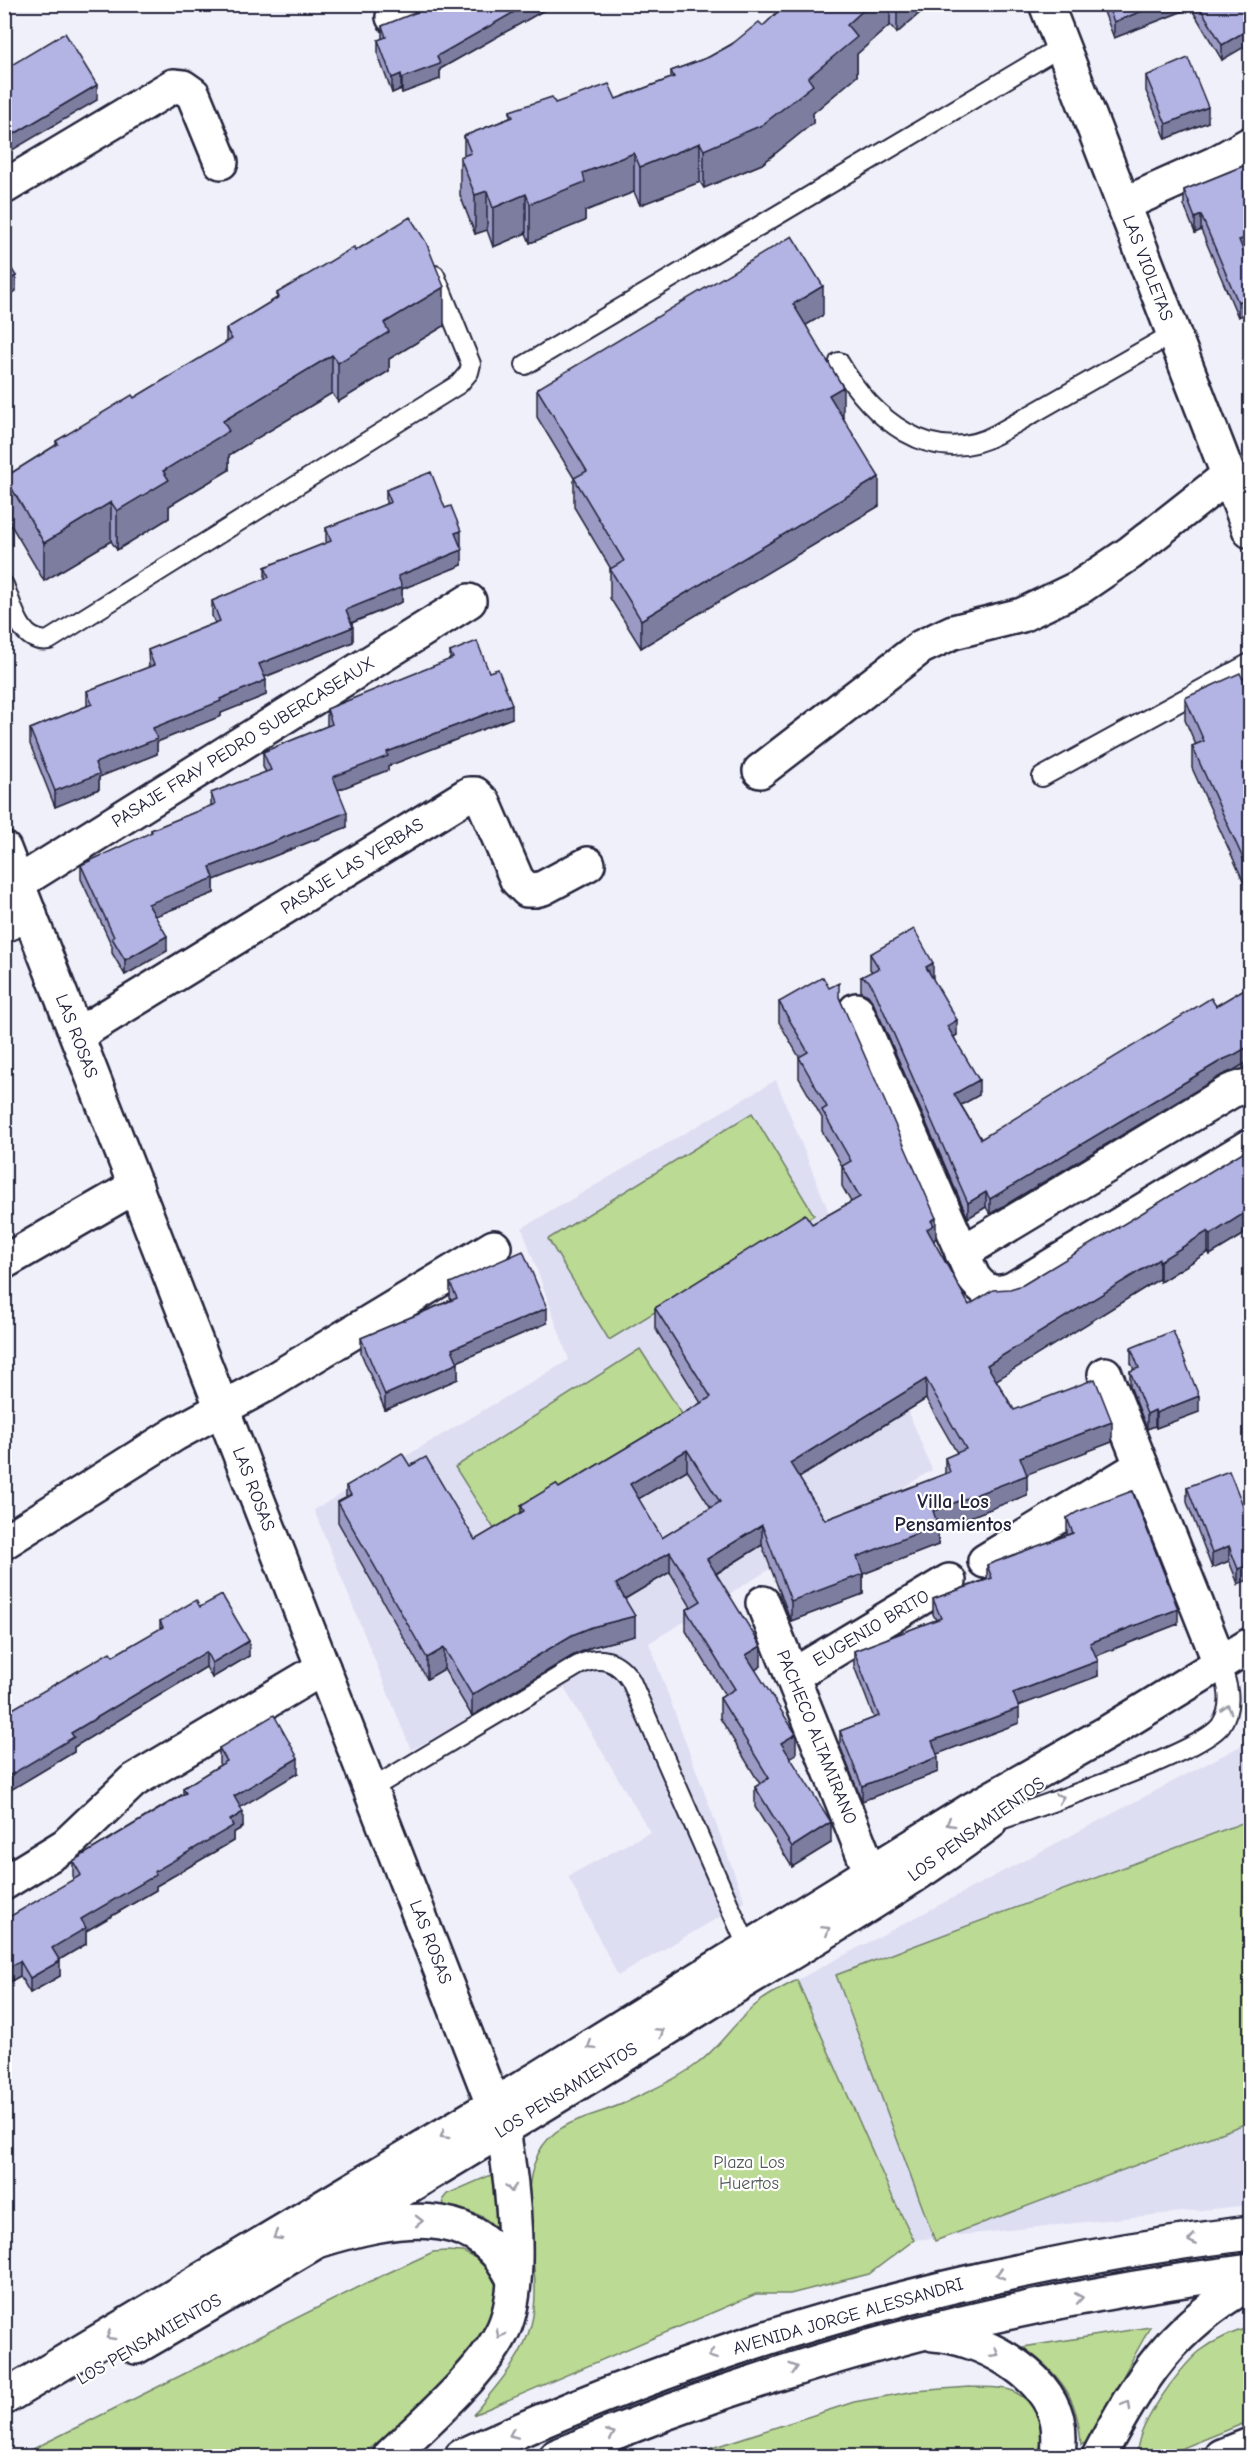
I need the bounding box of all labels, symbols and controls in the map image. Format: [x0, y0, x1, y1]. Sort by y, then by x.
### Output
street label: LAS VIOLETAS [1118, 212, 1177, 324]
street label: PASAJE FRAY PEDRO SUBERCASEAUX [108, 653, 378, 832]
street label: PASAJE LAS YERBAS [277, 814, 428, 919]
street label: LAS ROSAS [51, 991, 102, 1081]
street label: LAS ROSAS [228, 1444, 279, 1534]
district label: Villa Los Pensamientos [895, 1490, 1011, 1536]
street label: EUGENIO BRITO [809, 1585, 933, 1671]
street label: PACHECO ALTAMIRANO [772, 1647, 861, 1827]
one-way arrow [1219, 1704, 1232, 1714]
street label: LOS PENSAMIENTOS [904, 1773, 1049, 1886]
one-way arrow [1055, 1793, 1065, 1806]
one-way arrow [946, 1815, 956, 1827]
street label: LAS ROSAS [405, 1897, 456, 1987]
one-way arrow [820, 1925, 830, 1937]
one-way arrow [654, 2028, 664, 2040]
street label: LOS PENSAMIENTOS [491, 2038, 641, 2143]
one-way arrow [587, 2038, 598, 2049]
one-way arrow [440, 2128, 450, 2140]
park label: Plaza Los Huertos [713, 2152, 785, 2194]
one-way arrow [505, 2183, 518, 2192]
one-way arrow [414, 2215, 423, 2227]
one-way arrow [273, 2229, 283, 2241]
one-way arrow [1188, 2234, 1197, 2246]
one-way arrow [996, 2267, 1006, 2280]
street label: AVENIDA JORGE ALESSANDRI [731, 2273, 966, 2359]
street label: LOS PENSAMIENTOS [73, 2289, 226, 2389]
one-way arrow [1073, 2292, 1083, 2305]
one-way arrow [496, 2328, 507, 2338]
one-way arrow [106, 2329, 116, 2340]
one-way arrow [989, 2345, 999, 2357]
one-way arrow [707, 2348, 718, 2361]
one-way arrow [788, 2363, 799, 2375]
one-way arrow [1119, 2401, 1131, 2411]
one-way arrow [509, 2426, 520, 2438]
one-way arrow [605, 2429, 616, 2441]

